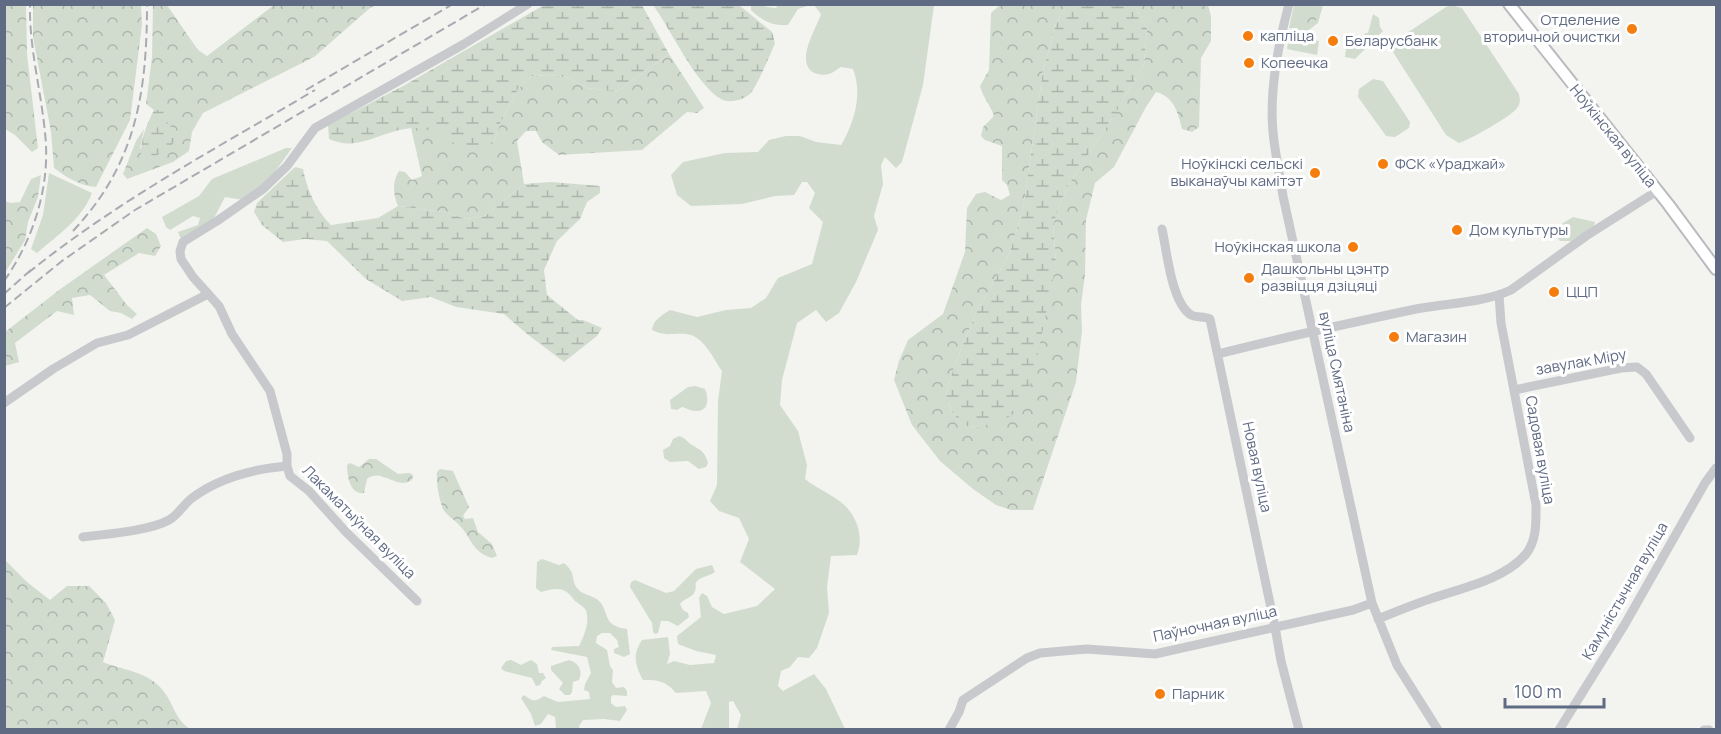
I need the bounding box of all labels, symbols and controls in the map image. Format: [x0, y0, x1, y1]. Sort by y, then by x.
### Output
place label: Отделение вторичной очистки [1484, 9, 1620, 47]
marker: Отделение вторичной очистки [1625, 22, 1639, 36]
place label: капліца [1260, 25, 1314, 46]
marker: капліца [1241, 29, 1255, 43]
place label: Беларусбанк [1345, 30, 1438, 51]
marker: Беларусбанк [1326, 34, 1340, 48]
place label: Копеечка [1261, 52, 1328, 73]
marker: Копеечка [1242, 56, 1256, 70]
street label: Ноўкінская вуліца [1565, 80, 1662, 192]
place label: Ноўкінскі сельскі выканаўчы камітэт [1170, 153, 1303, 191]
place label: ФСК «Ураджай» [1395, 153, 1506, 174]
marker: ФСК «Ураджай» [1376, 157, 1390, 171]
marker: Ноўкінскі сельскі выканаўчы камітэт [1308, 166, 1322, 180]
place label: Дом культуры [1469, 219, 1568, 240]
marker: Дом культуры [1450, 223, 1464, 237]
place label: Ноўкінская школа [1215, 236, 1341, 257]
marker: Ноўкінская школа [1346, 240, 1360, 254]
place label: Дашкольны цэнтр развіцця дзіцяці [1261, 258, 1389, 296]
marker: Дашкольны цэнтр развіцця дзіцяці [1242, 271, 1256, 285]
place label: ЦЦП [1566, 281, 1598, 302]
marker: ЦЦП [1547, 285, 1561, 299]
street label: вуліца Смятаніна [1314, 310, 1361, 434]
place label: Магазин [1406, 326, 1467, 347]
marker: Магазин [1387, 330, 1401, 344]
street label: завулак Міру [1534, 343, 1628, 380]
street label: Садовая вуліца [1521, 394, 1560, 506]
street label: Новая вуліца [1238, 420, 1277, 514]
street label: Лакаматыўная вуліца [298, 460, 421, 583]
street label: Камуністычная вуліца [1577, 518, 1673, 663]
street label: Паўночная вуліца [1151, 600, 1279, 647]
scale bar [1505, 671, 1604, 709]
text: 100 m [1514, 679, 1562, 703]
place label: Парник [1172, 683, 1225, 704]
marker: Парник [1153, 687, 1167, 701]

